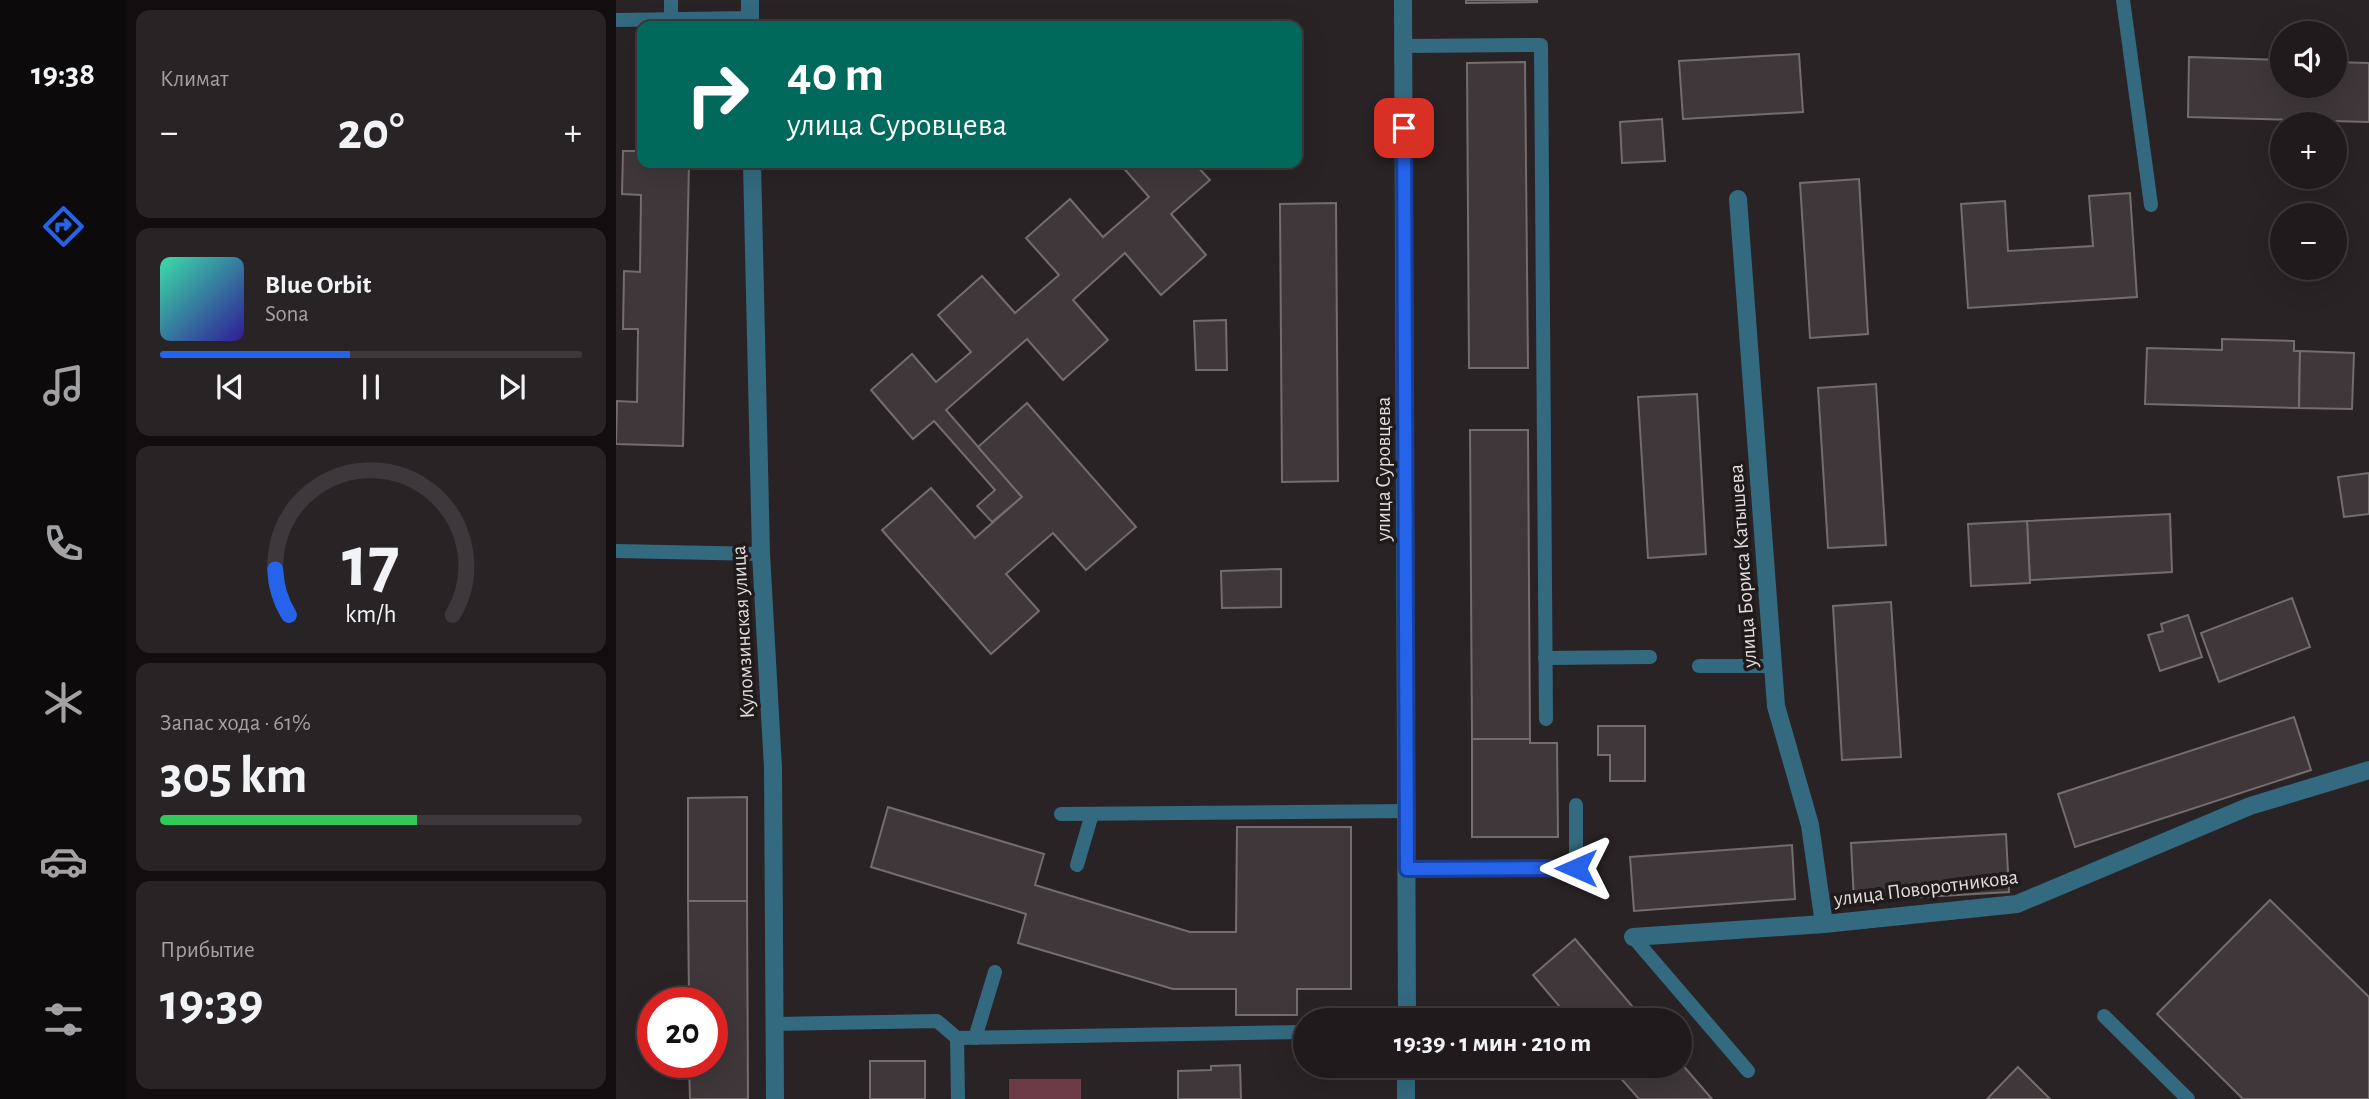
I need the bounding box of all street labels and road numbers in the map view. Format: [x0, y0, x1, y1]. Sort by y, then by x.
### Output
street label: улица Суровцева [1373, 396, 1394, 542]
street label: улица Бориса Катышева [1725, 463, 1761, 670]
street label: Куломзинская улица [728, 545, 758, 719]
street label: улица Поворотникова [1832, 866, 2020, 910]

